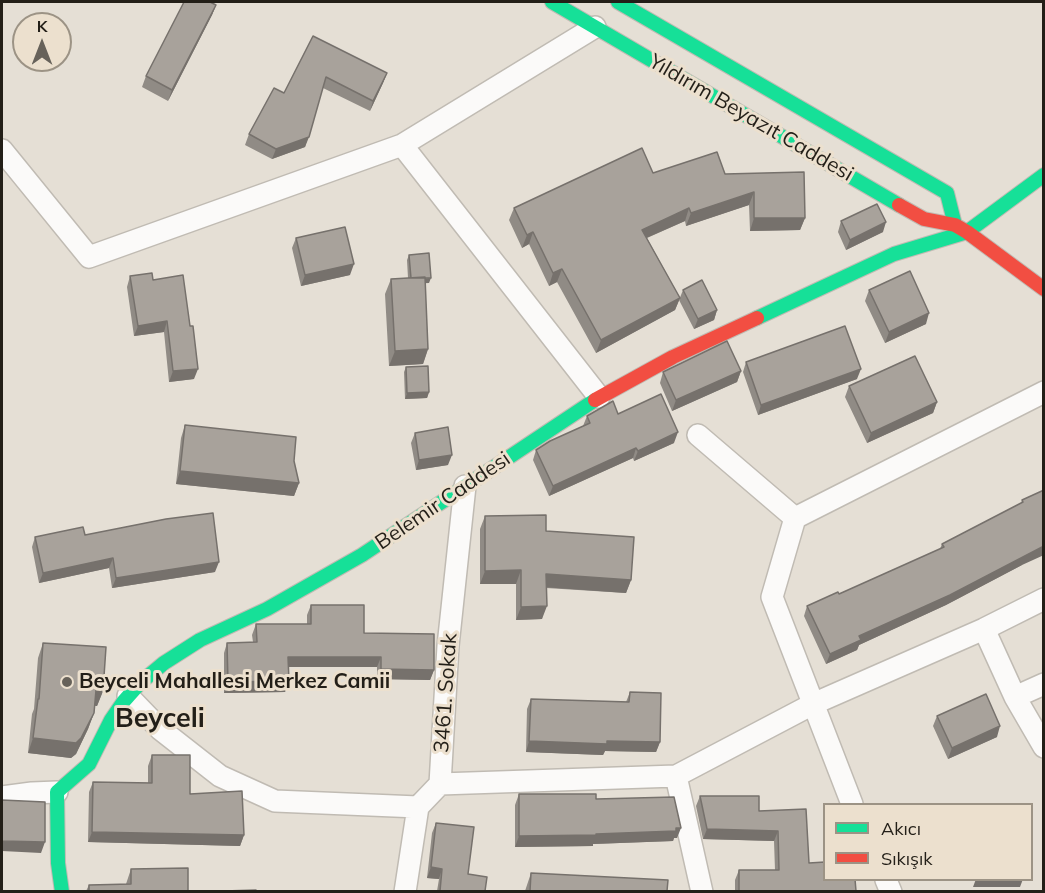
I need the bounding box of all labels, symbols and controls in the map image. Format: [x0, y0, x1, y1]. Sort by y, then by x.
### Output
north arrow [12, 12, 72, 72]
text: K [37, 16, 47, 36]
street label: Yıldırım Beyazıt Caddesi [644, 49, 858, 187]
street label: Belemir Caddesi [371, 447, 515, 555]
street label: 3461. Sokak [429, 632, 463, 754]
place label: Beyceli Mahallesi Merkez Camii [79, 669, 390, 695]
marker: Beyceli Mahallesi Merkez Camii [60, 675, 74, 689]
district label: Beyceli [115, 703, 205, 735]
legend [823, 803, 1033, 881]
text: Akıcı [881, 817, 921, 840]
text: Sıkışık [881, 847, 933, 870]

